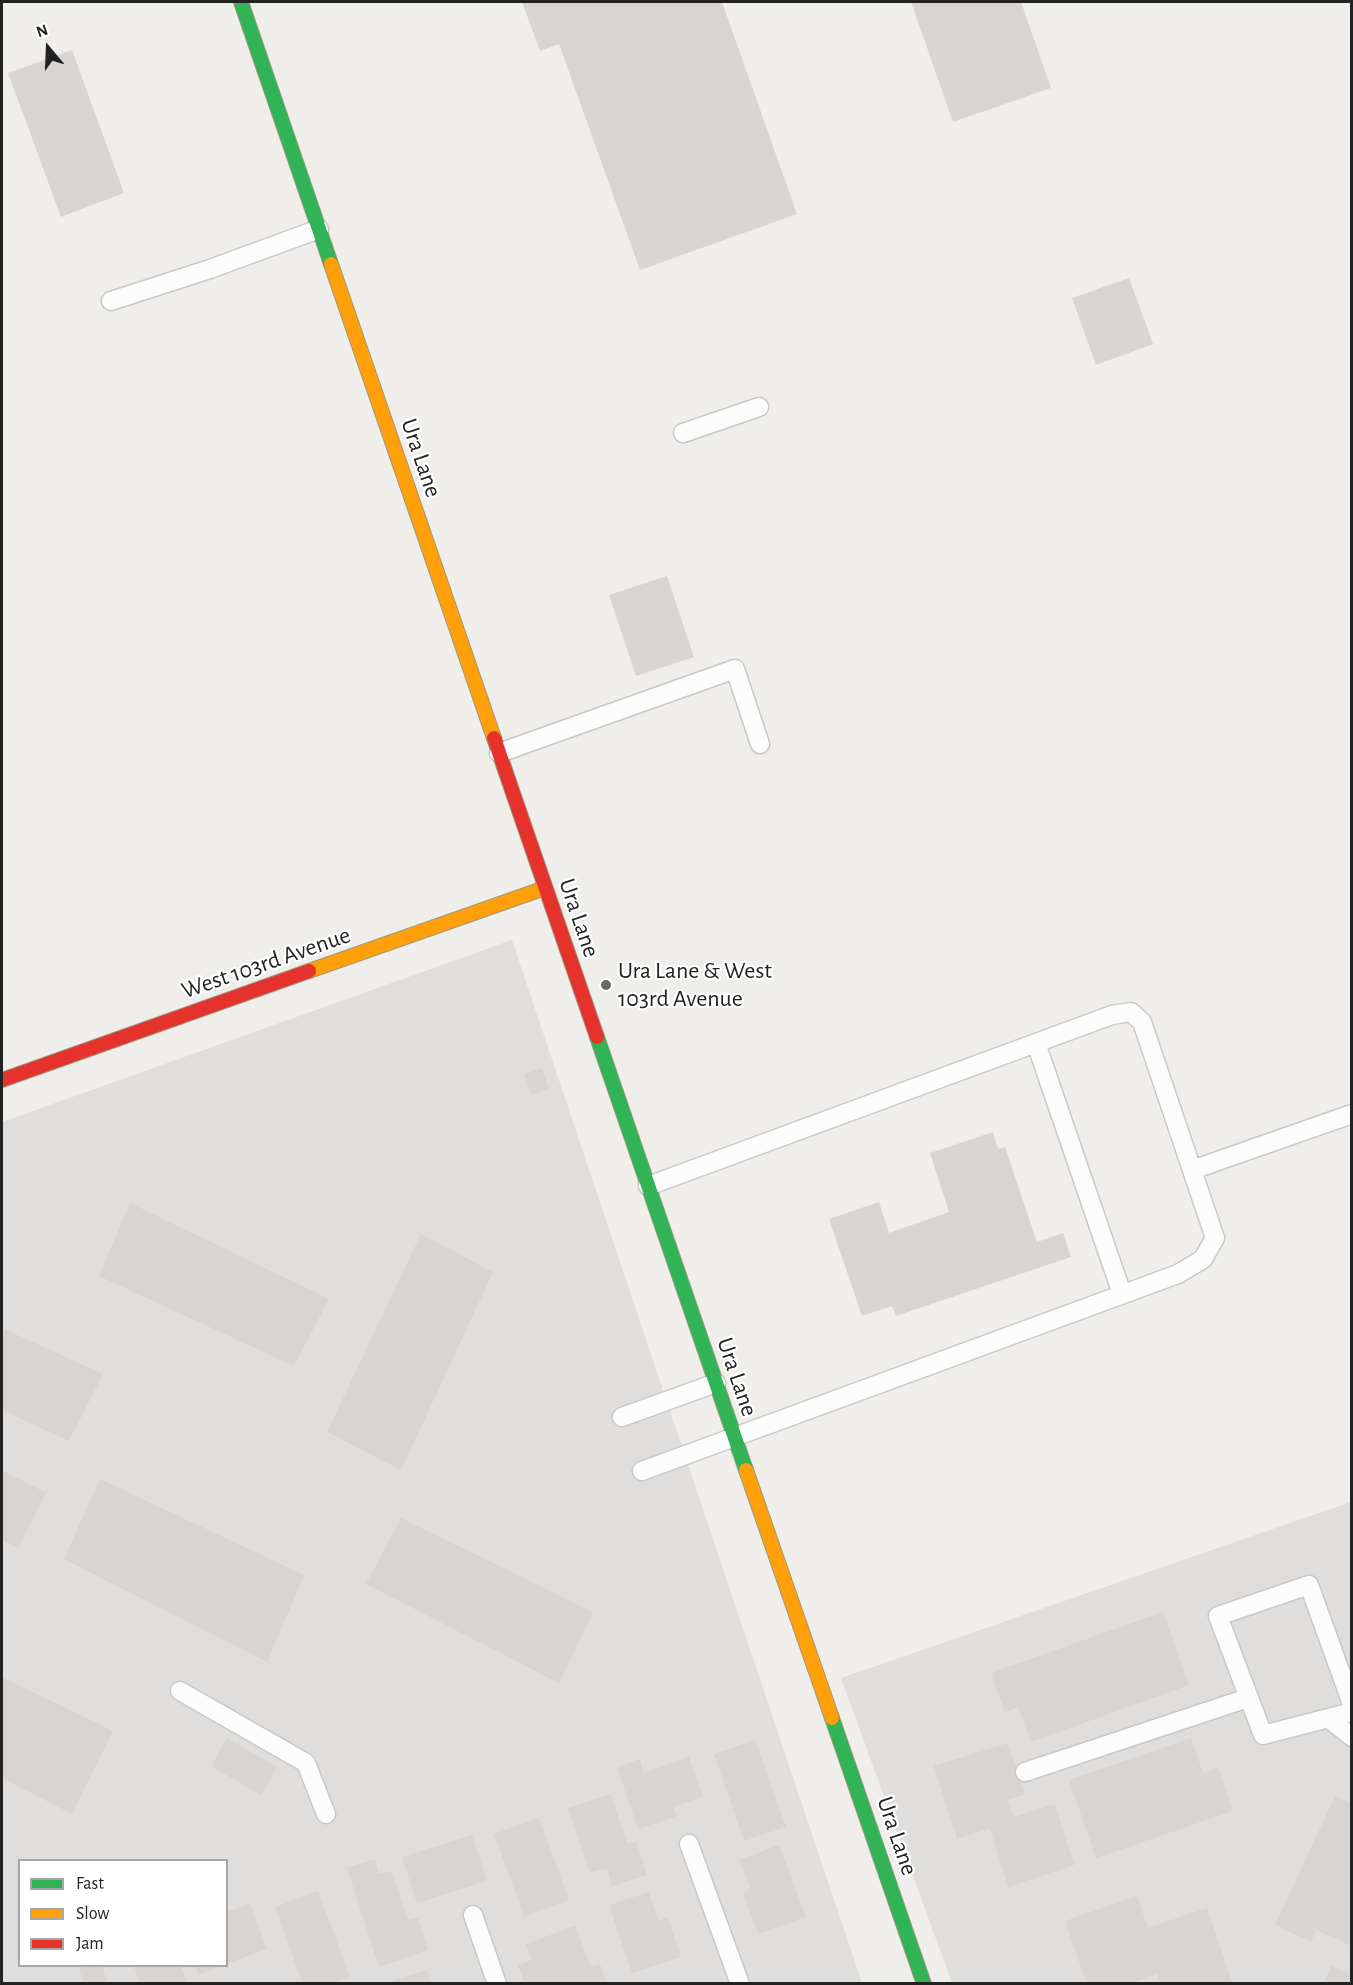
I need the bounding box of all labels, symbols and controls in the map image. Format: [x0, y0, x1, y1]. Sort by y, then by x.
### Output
north arrow [18, 18, 78, 78]
text: N [34, 22, 50, 40]
street label: Ura Lane [394, 415, 448, 501]
street label: Ura Lane [552, 875, 606, 961]
street label: West 103rd Avenue [178, 921, 354, 1005]
place label: Ura Lane & West 103rd Avenue [618, 957, 772, 1013]
marker: Ura Lane & West 103rd Avenue [599, 978, 613, 992]
street label: Ura Lane [710, 1334, 764, 1420]
street label: Ura Lane [870, 1793, 924, 1879]
legend [18, 1859, 228, 1967]
text: Fast [76, 1875, 104, 1893]
text: Slow [76, 1905, 109, 1923]
text: Jam [76, 1935, 104, 1953]

